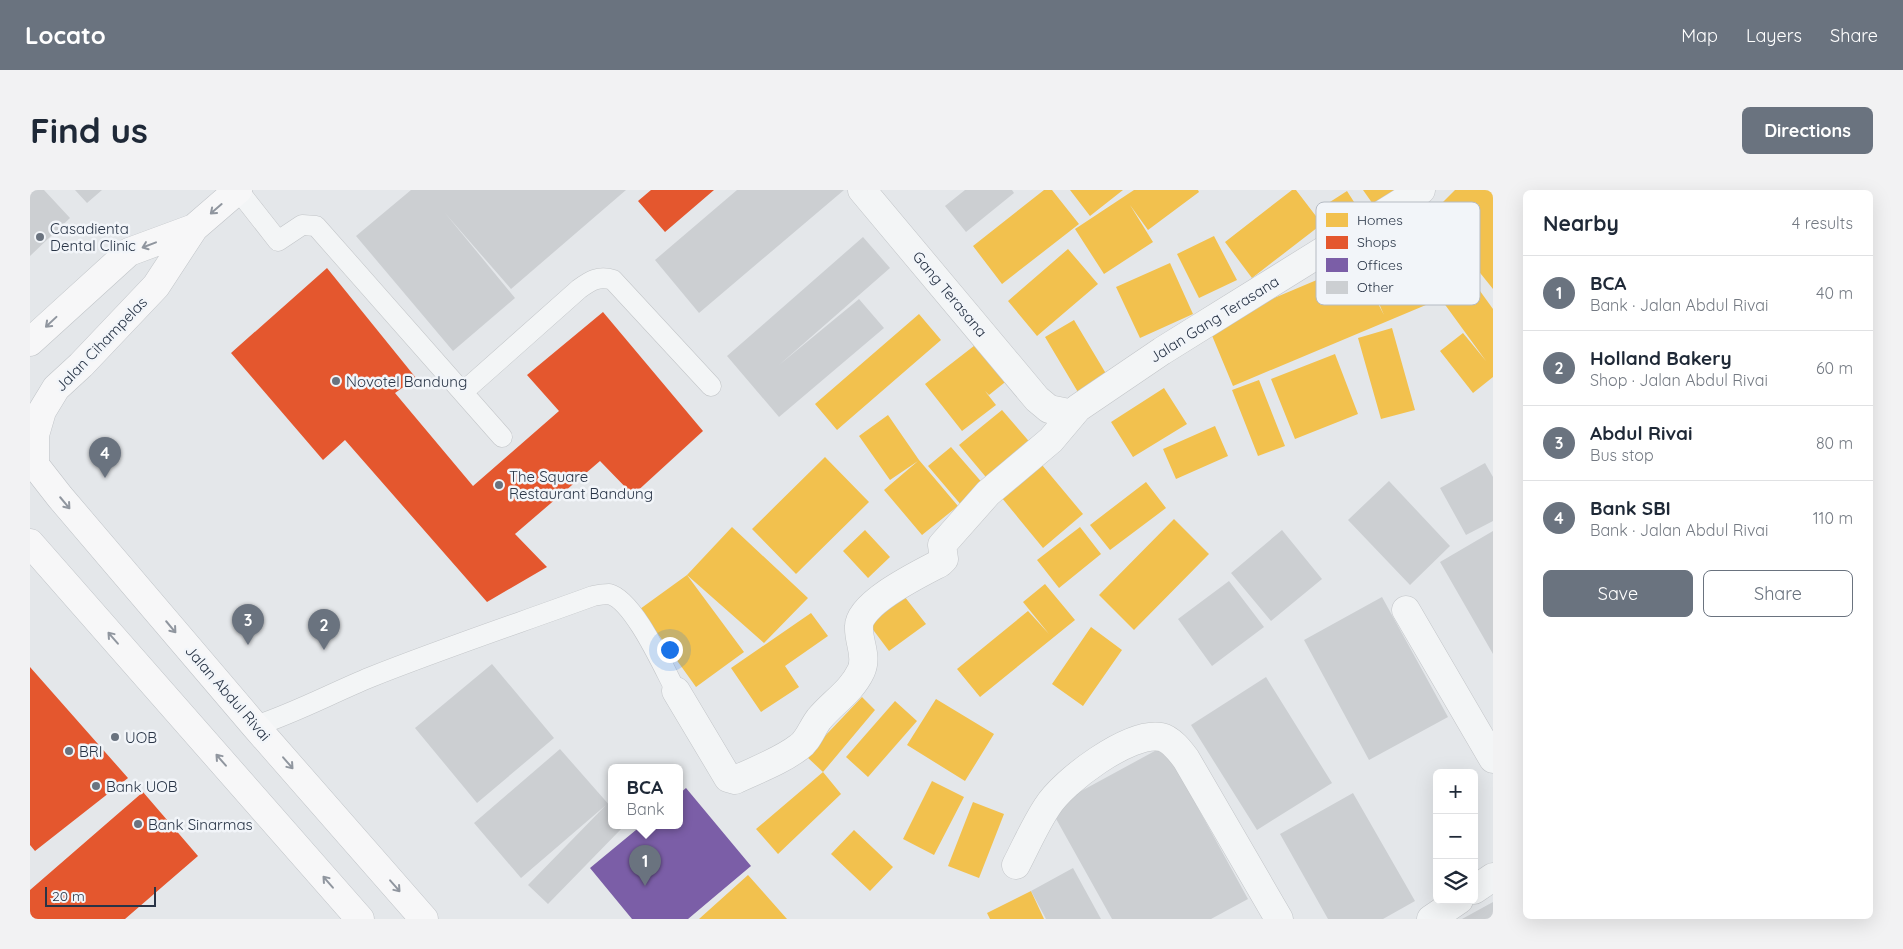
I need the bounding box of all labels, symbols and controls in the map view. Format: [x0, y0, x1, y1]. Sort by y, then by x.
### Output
text: Locato [25, 20, 106, 50]
text: Map [1681, 24, 1718, 47]
text: Layers [1746, 24, 1802, 47]
text: Share [1830, 24, 1878, 47]
button: Directions [1742, 107, 1873, 154]
text: Find us [30, 108, 148, 152]
legend [1316, 202, 1480, 305]
one-way arrow [210, 203, 223, 215]
text: Nearby [1543, 210, 1619, 236]
text: Homes [1357, 211, 1403, 229]
text: 4 results [1792, 213, 1853, 233]
place label: Casadienta Dental Clinic [50, 219, 136, 255]
marker: Casadienta Dental Clinic [34, 231, 46, 243]
text: Shops [1357, 233, 1396, 251]
one-way arrow [142, 241, 157, 250]
street label: Gang Terasana [909, 247, 991, 341]
text: Offices [1357, 256, 1403, 274]
street label: Jalan Gang Terasana [1146, 271, 1282, 367]
text: BCA [1590, 271, 1627, 295]
text: Other [1357, 278, 1394, 296]
text: 1 [1556, 283, 1562, 303]
text: 40 m [1816, 283, 1853, 303]
street label: Jalan Cihampelas [51, 293, 151, 395]
text: Bank · Jalan Abdul Rivai [1590, 295, 1768, 315]
one-way arrow [45, 316, 58, 328]
text: Holland Bakery [1590, 346, 1732, 370]
text: 2 [1554, 358, 1564, 378]
text: 60 m [1816, 358, 1853, 378]
text: Shop · Jalan Abdul Rivai [1590, 370, 1768, 390]
place label: Novotel Bandung [346, 372, 467, 391]
marker: Novotel Bandung [330, 375, 342, 387]
text: Abdul Rivai [1590, 421, 1693, 445]
text: 3 [1555, 433, 1563, 453]
text: 80 m [1816, 433, 1853, 453]
pin: 4 [89, 437, 121, 478]
text: Bus stop [1590, 445, 1654, 465]
place label: The Square Restaurant Bandung [509, 467, 653, 503]
marker: The Square Restaurant Bandung [493, 479, 505, 491]
one-way arrow [60, 496, 71, 509]
text: Bank SBI [1590, 496, 1671, 520]
text: 4 [1554, 508, 1564, 528]
text: 110 m [1813, 508, 1853, 528]
text: Bank · Jalan Abdul Rivai [1590, 520, 1768, 540]
button: Save [1543, 570, 1693, 617]
button: Share [1703, 570, 1853, 617]
pin: 3 [232, 604, 264, 645]
pin: 2 [308, 609, 340, 650]
one-way arrow [165, 620, 176, 633]
one-way arrow [108, 632, 119, 645]
your location [657, 637, 683, 663]
street label: Jalan Abdul Rivai [181, 641, 275, 745]
place label: UOB [125, 728, 157, 747]
marker: UOB [109, 731, 121, 743]
place label: BRI [79, 742, 103, 761]
marker: BRI [63, 745, 75, 757]
one-way arrow [215, 754, 227, 767]
one-way arrow [282, 757, 294, 770]
popup [608, 764, 683, 829]
map controls [1433, 769, 1478, 904]
button: + [1433, 769, 1478, 814]
text: BCA [627, 775, 663, 799]
place label: Bank UOB [106, 777, 178, 796]
marker: Bank UOB [90, 780, 102, 792]
text: Bank [627, 799, 664, 819]
button: − [1433, 814, 1478, 859]
place label: Bank Sinarmas [148, 815, 253, 834]
marker: Bank Sinarmas [132, 818, 144, 830]
pin: 1 [629, 845, 661, 886]
button: layers [1433, 859, 1478, 904]
one-way arrow [322, 876, 334, 889]
one-way arrow [389, 879, 401, 892]
scale bar [45, 884, 156, 907]
text: 20 m [52, 887, 85, 905]

